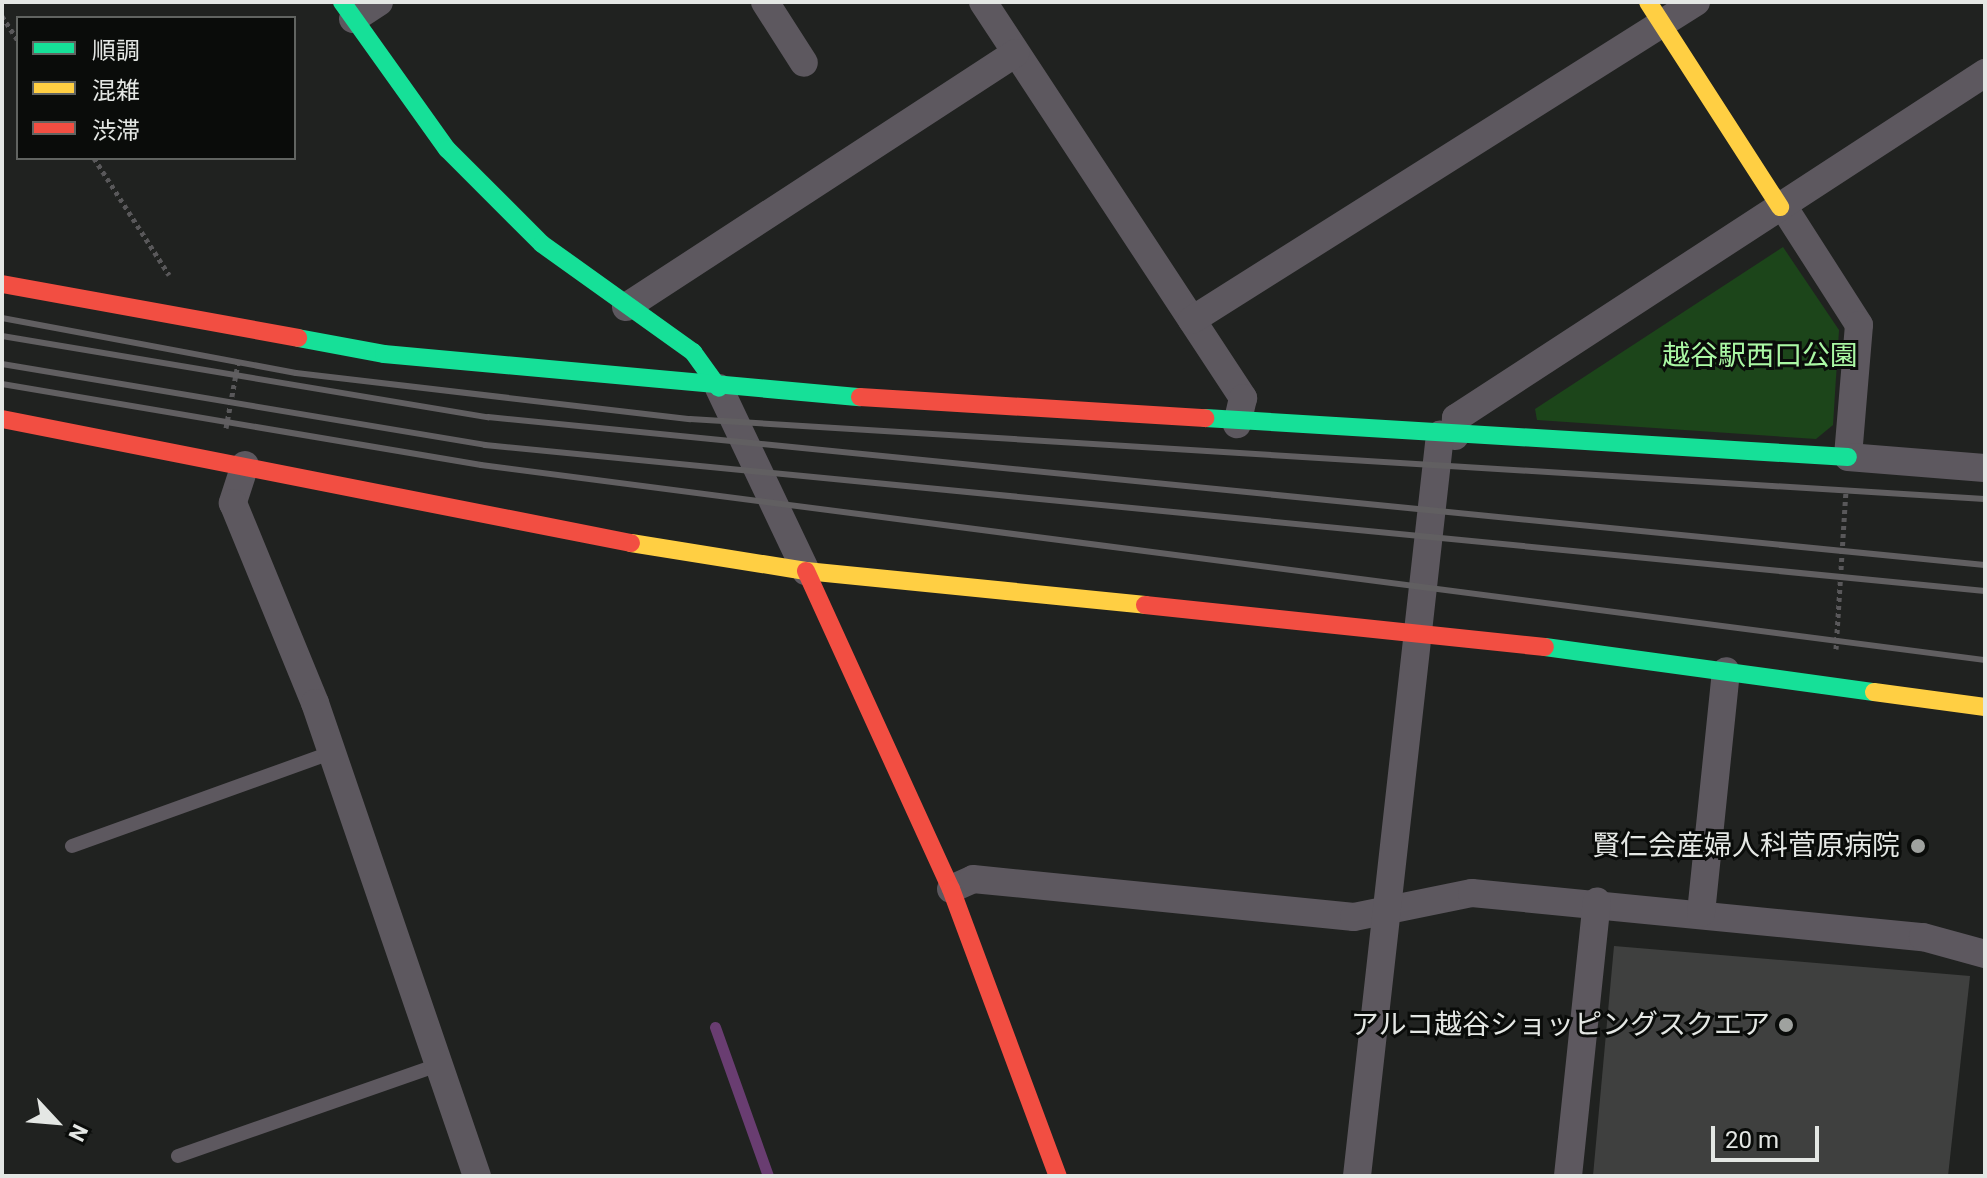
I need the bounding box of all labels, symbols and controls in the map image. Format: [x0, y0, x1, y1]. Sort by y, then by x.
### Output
legend [16, 16, 296, 160]
text: 順調 [92, 37, 140, 65]
text: 混雑 [92, 77, 140, 105]
text: 渋滞 [92, 117, 140, 145]
park label: 越谷駅西口公園 [1662, 339, 1858, 373]
place label: 賢仁会産婦人科菅原病院 [1592, 829, 1900, 863]
marker: 賢仁会産婦人科菅原病院 [1907, 835, 1929, 857]
place label: アルコ越谷ショッピングスクエア [1350, 1008, 1770, 1042]
marker: アルコ越谷ショッピングスクエア [1777, 1016, 1795, 1034]
north arrow [16, 1082, 96, 1162]
scale bar [1715, 1110, 1823, 1160]
text: N [63, 1120, 93, 1145]
text: 20 m [1725, 1126, 1779, 1154]

